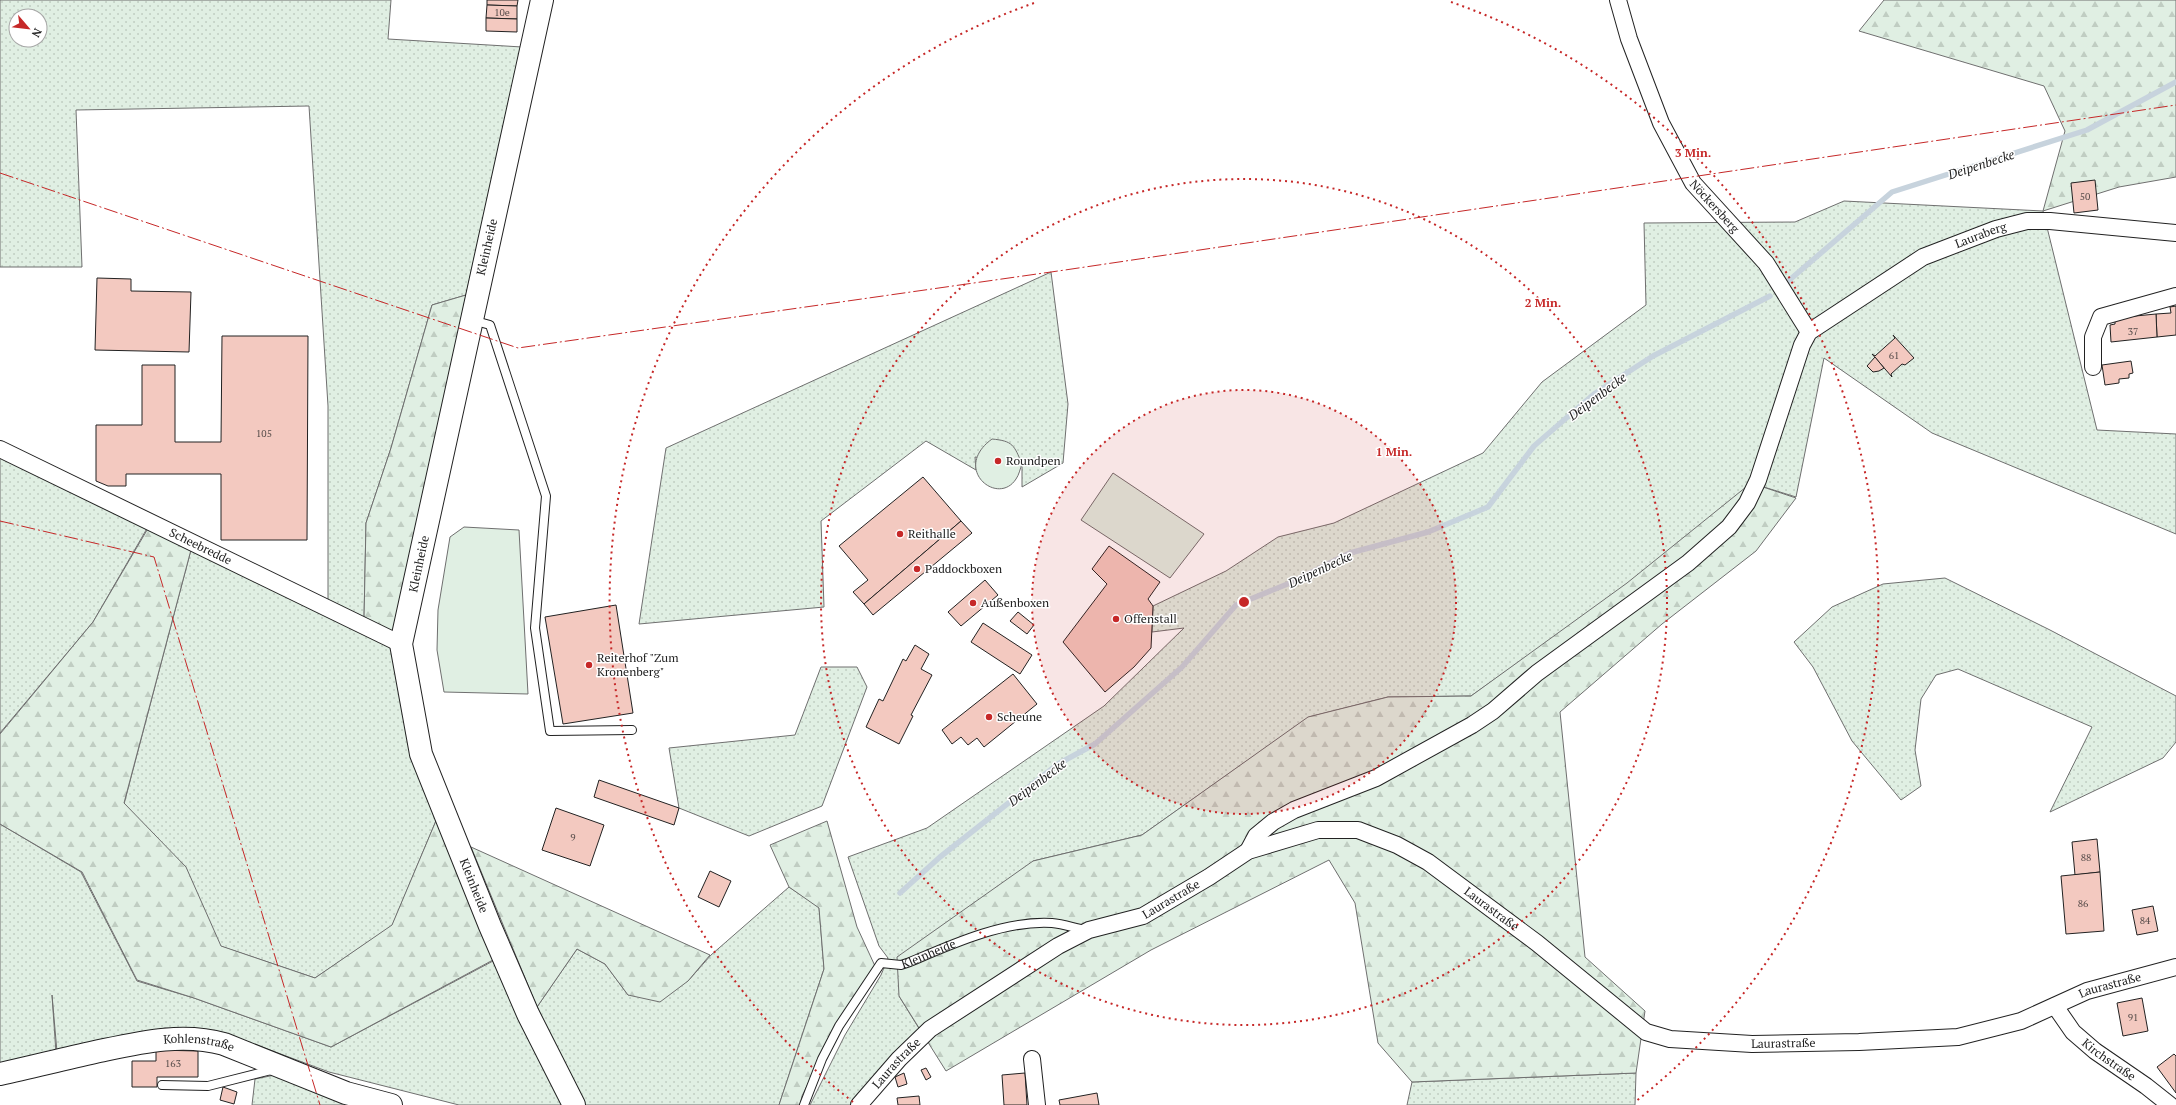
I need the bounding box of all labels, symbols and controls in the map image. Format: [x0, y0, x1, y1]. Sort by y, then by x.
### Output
house number: 10e [494, 6, 510, 19]
north arrow [8, 8, 48, 48]
text: N [28, 26, 45, 40]
text: 3 Min. [1675, 145, 1711, 160]
water label: Deipenbecke [1944, 145, 2017, 184]
street label: Nöckersberg [1687, 176, 1743, 236]
house number: 50 [2080, 190, 2090, 203]
street label: Kleinheide [473, 217, 500, 277]
street label: Lauraberg [1953, 219, 2008, 251]
text: 2 Min. [1525, 295, 1561, 310]
house number: 37 [2128, 325, 2138, 338]
house number: 61 [1889, 349, 1899, 362]
water label: Deipenbecke [1563, 368, 1630, 425]
house number: 105 [256, 427, 272, 440]
text: 1 Min. [1376, 444, 1412, 459]
place label: Roundpen [1006, 453, 1061, 468]
marker: Roundpen [993, 456, 1003, 466]
street label: Scheebredde [167, 525, 235, 568]
place label: Reithalle [908, 526, 956, 541]
marker: Reithalle [895, 529, 905, 539]
street label: Kleinheide [405, 534, 432, 594]
water label: Deipenbecke [1284, 546, 1355, 592]
place label: Paddockboxen [925, 561, 1002, 576]
marker: Paddockboxen [912, 564, 922, 574]
place label: Außenboxen [981, 595, 1049, 610]
centre of rings [1237, 595, 1251, 609]
marker: Außenboxen [968, 598, 978, 608]
place label: Offenstall [1124, 611, 1177, 626]
marker: Offenstall [1111, 614, 1121, 624]
place label: Reiterhof "Zum Kronenberg" [597, 650, 679, 679]
marker: Reiterhof "Zum Kronenberg" [584, 660, 594, 670]
place label: Scheune [997, 709, 1042, 724]
marker: Scheune [984, 712, 994, 722]
water label: Deipenbecke [1003, 754, 1070, 811]
house number: 9 [570, 831, 576, 844]
house number: 88 [2081, 851, 2091, 864]
street label: Kleinheide [457, 856, 492, 915]
street label: Laurastraße [1139, 876, 1202, 922]
street label: Laurastraße [1461, 883, 1522, 934]
house number: 86 [2078, 897, 2089, 910]
house number: 84 [2140, 914, 2151, 927]
street label: Kleinheide [899, 936, 958, 971]
street label: Laurastraße [2076, 969, 2143, 1001]
house number: 91 [2128, 1011, 2138, 1024]
street label: Kohlenstraße [163, 1031, 237, 1054]
street label: Laurastraße [869, 1034, 923, 1092]
street label: Laurastraße [1751, 1035, 1815, 1051]
street label: Kirchstraße [2079, 1035, 2139, 1084]
house number: 163 [165, 1057, 181, 1070]

